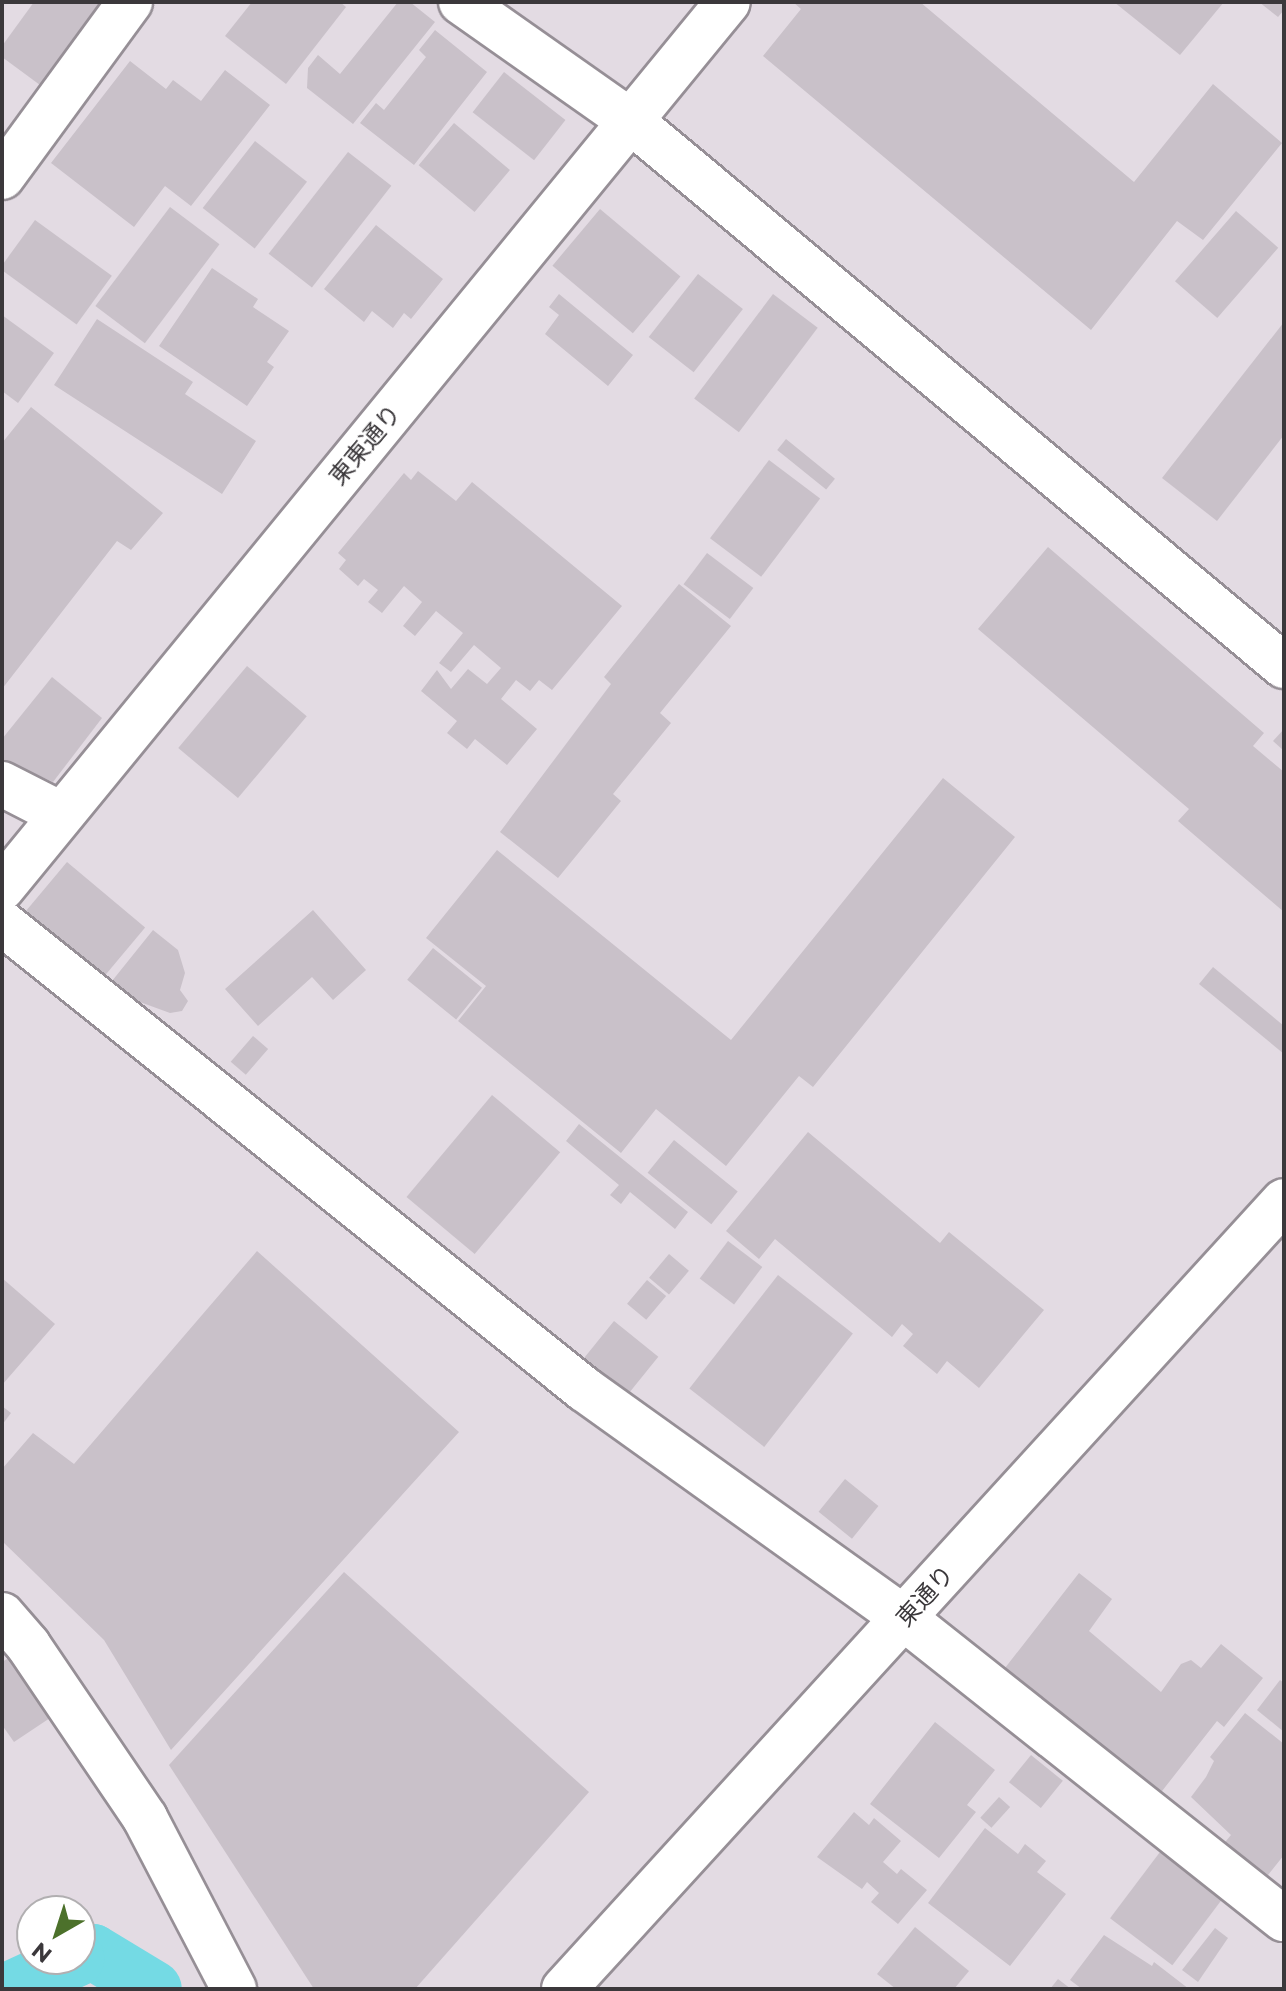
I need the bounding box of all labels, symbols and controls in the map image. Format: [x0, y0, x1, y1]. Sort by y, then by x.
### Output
street label: 東東通り [323, 399, 407, 491]
street label: 東通り [890, 1560, 960, 1632]
north arrow [16, 1895, 96, 1975]
text: N [26, 1936, 57, 1969]

